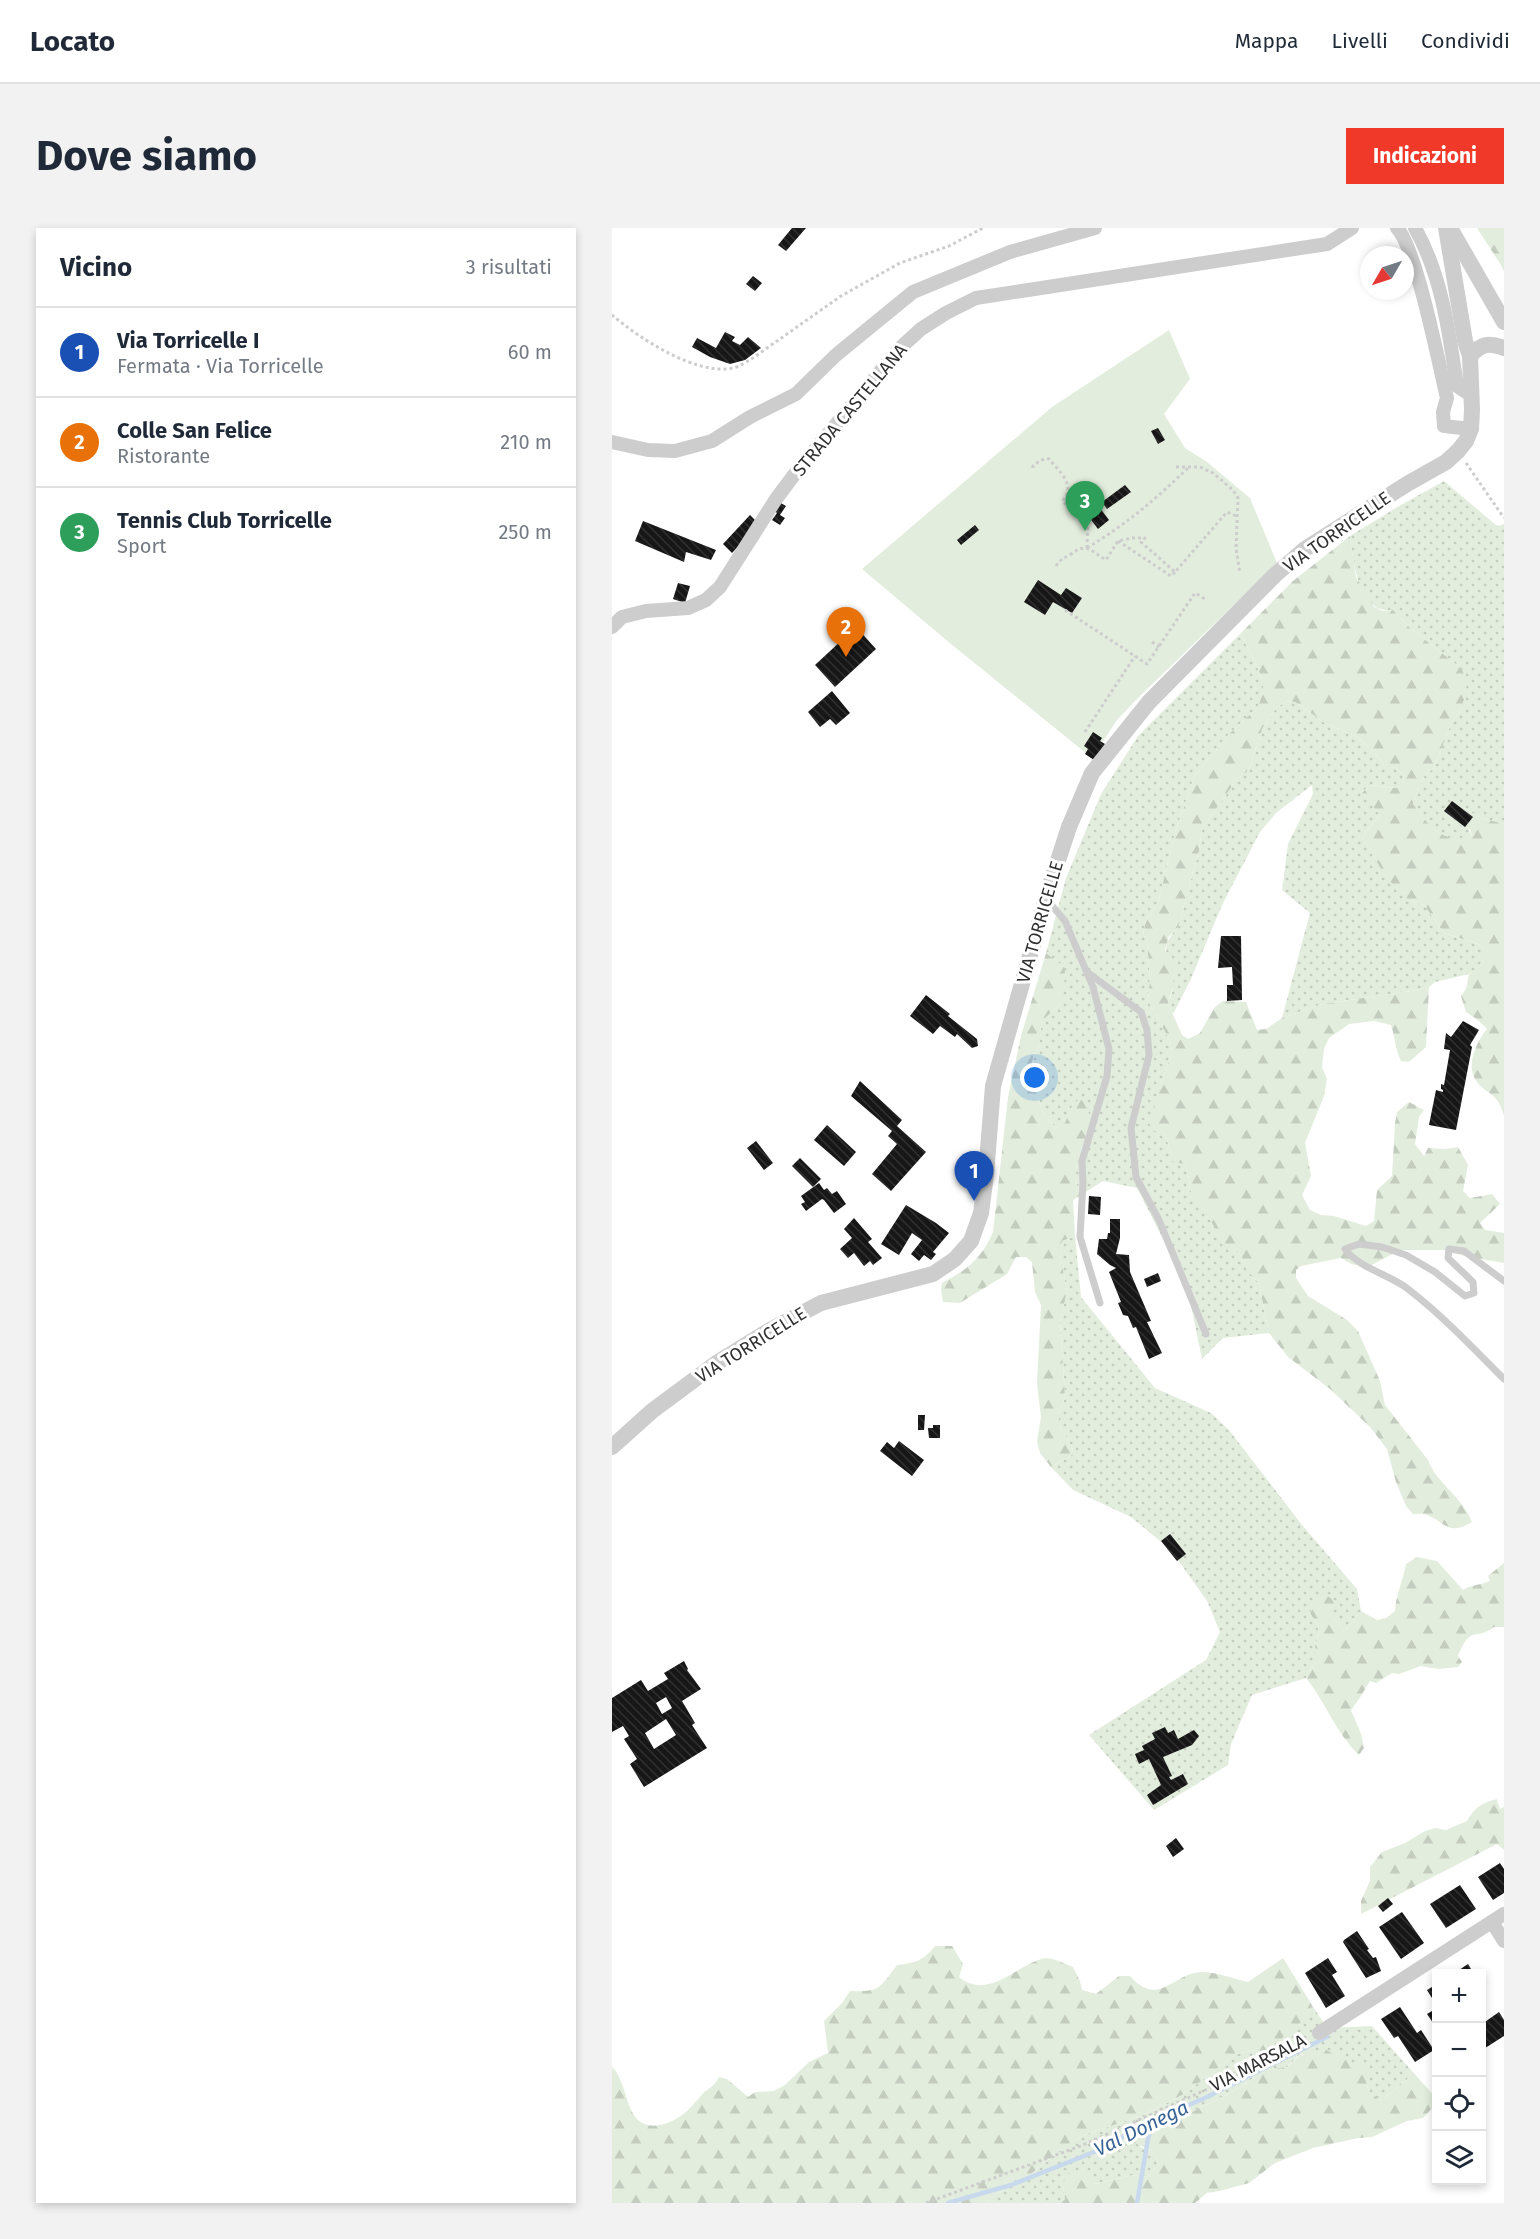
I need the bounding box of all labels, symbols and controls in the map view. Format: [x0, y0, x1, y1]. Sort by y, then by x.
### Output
text: Locato [30, 25, 115, 58]
text: Mappa [1235, 28, 1299, 54]
text: Livelli [1332, 28, 1388, 54]
text: Condividi [1421, 28, 1510, 54]
button: Indicazioni [1346, 128, 1504, 184]
text: Dove siamo [36, 131, 257, 181]
north arrow [1360, 246, 1414, 300]
text: Vicino [60, 252, 132, 283]
text: 3 risultati [466, 255, 552, 279]
text: Via Torricelle I [117, 327, 259, 354]
street label: STRADA CASTELLANA [788, 339, 912, 481]
text: 1 [75, 340, 84, 364]
text: 60 m [508, 340, 552, 364]
text: Fermata · Via Torricelle [117, 354, 324, 378]
text: Colle San Felice [117, 417, 272, 444]
text: 2 [74, 430, 85, 454]
text: 210 m [500, 430, 552, 454]
text: Ristorante [117, 444, 210, 468]
pin: 3 [1066, 482, 1104, 531]
street label: VIA TORRICELLE [1279, 487, 1395, 577]
text: Tennis Club Torricelle [117, 507, 332, 534]
text: 3 [74, 520, 85, 544]
text: 250 m [498, 520, 552, 544]
text: Sport [117, 534, 166, 558]
pin: 2 [826, 608, 866, 657]
street label: VIA TORRICELLE [1012, 858, 1068, 986]
your location [1020, 1063, 1049, 1092]
pin: 1 [954, 1152, 994, 1201]
street label: VIA TORRICELLE [692, 1302, 810, 1388]
map controls [1432, 1969, 1486, 2185]
button: + [1432, 1969, 1486, 2023]
button: − [1432, 2023, 1486, 2077]
street label: VIA MARSALA [1206, 2029, 1310, 2097]
button: locate [1432, 2077, 1486, 2131]
water label: Val Donega [1090, 2095, 1192, 2161]
button: layers [1432, 2131, 1486, 2185]

